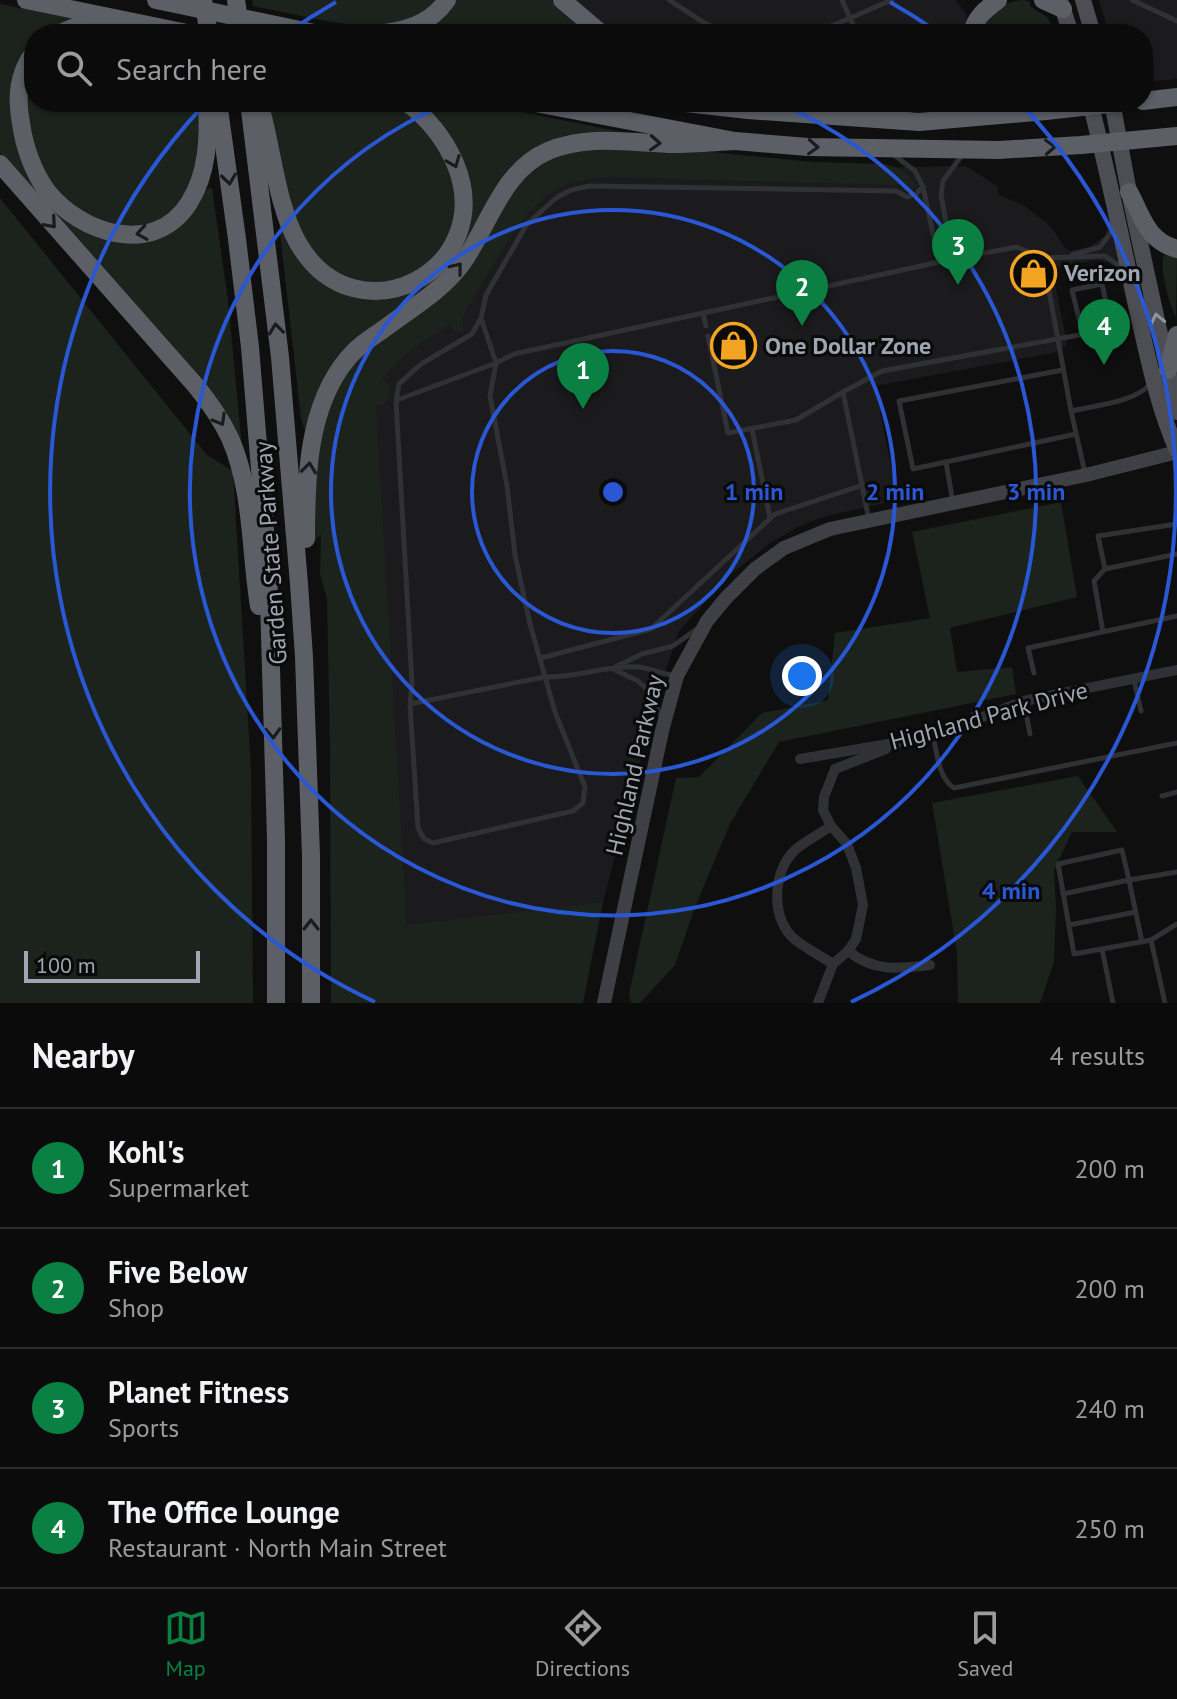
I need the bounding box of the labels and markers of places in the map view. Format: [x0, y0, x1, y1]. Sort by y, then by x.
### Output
pin: 3 [932, 219, 984, 285]
shop icon: Verizon [1009, 249, 1057, 297]
place label: Verizon [1063, 257, 1141, 288]
pin: 2 [776, 260, 828, 326]
pin: 4 [1078, 299, 1130, 365]
shop icon: One Dollar Zone [710, 322, 758, 370]
place label: One Dollar Zone [765, 330, 931, 361]
pin: 1 [557, 343, 609, 409]
centre of rings [599, 478, 627, 506]

